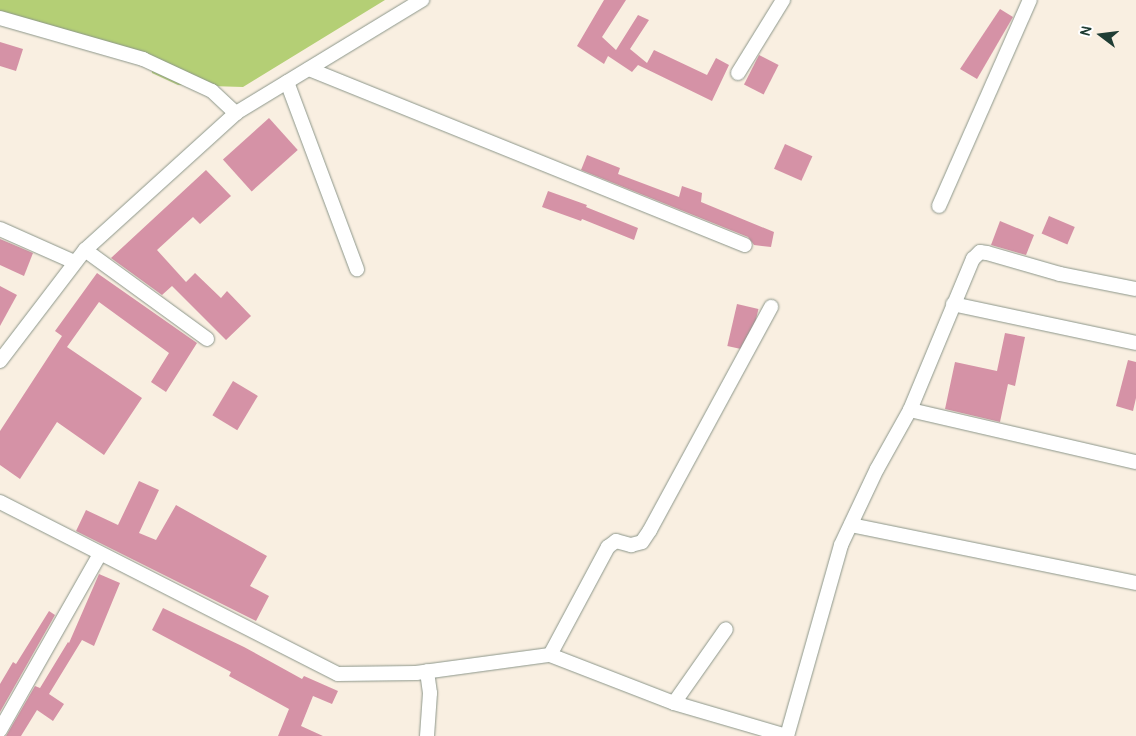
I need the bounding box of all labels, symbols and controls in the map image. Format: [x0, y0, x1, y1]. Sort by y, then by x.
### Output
north arrow [1076, 10, 1126, 60]
text: N [1077, 24, 1095, 38]

